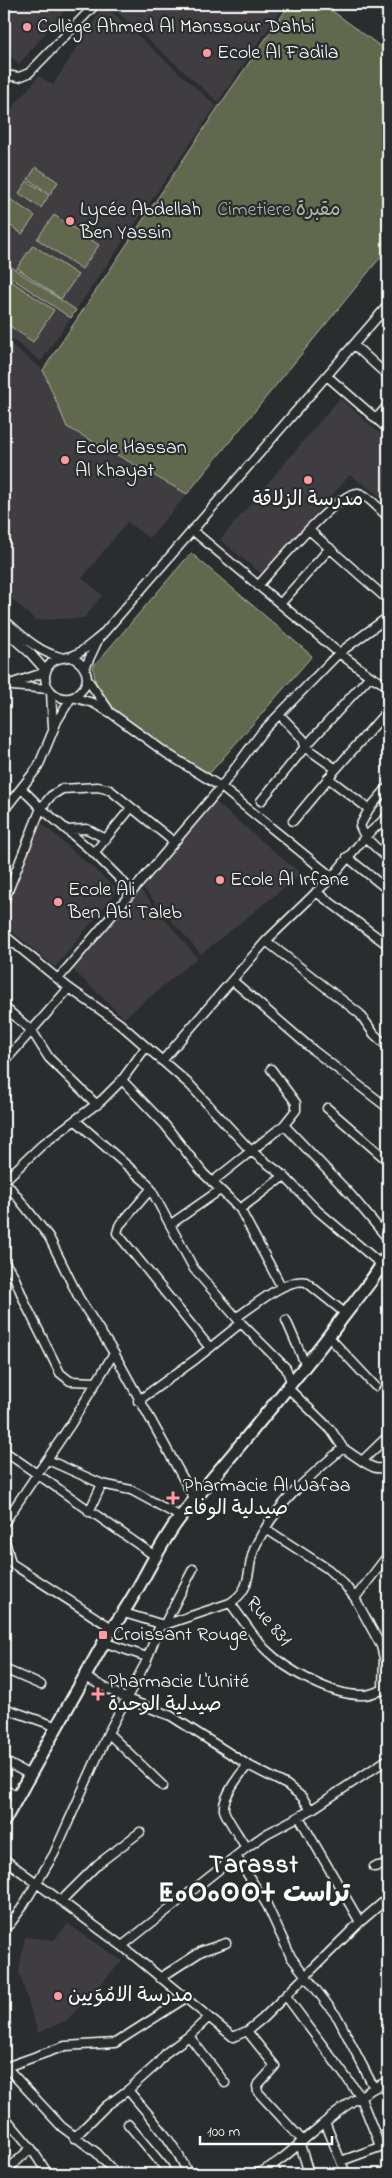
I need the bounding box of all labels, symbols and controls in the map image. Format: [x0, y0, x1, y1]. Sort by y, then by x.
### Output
place label: Collège Ahmed Al Manssour Dahbi [37, 13, 315, 43]
marker: Collège Ahmed Al Manssour Dahbi [21, 21, 33, 33]
place label: Ecole Al Fadila [217, 39, 339, 68]
marker: Ecole Al Fadila [201, 47, 213, 59]
place label: Lycée Abdellah Ben Yassin [79, 196, 201, 248]
park label: Cimetiere مقبرة [217, 196, 341, 225]
marker: Lycée Abdellah Ben Yassin [64, 215, 76, 227]
place label: Ecole Hassan Al Khayat [75, 434, 187, 486]
marker: Ecole Hassan Al Khayat [59, 454, 71, 466]
marker: مدرسة الزلاقة [302, 474, 314, 486]
place label: مدرسة الزلاقة [253, 486, 363, 515]
place label: Ecole Al Irfane [230, 866, 349, 895]
marker: Ecole Al Irfane [214, 874, 226, 886]
place label: Ecole Ali Ben Abi Taleb [67, 876, 182, 928]
marker: Ecole Ali Ben Abi Taleb [52, 896, 64, 908]
place label: Pharmacie Al Wafaa صيدلية الوفاء [183, 1472, 351, 1524]
marker: Pharmacie Al Wafaa صيدلية الوفاء [167, 1492, 179, 1504]
street label: Rue 831 [238, 1590, 298, 1654]
place label: Croissant Rouge [113, 1621, 248, 1651]
marker: Croissant Rouge [97, 1629, 109, 1641]
place label: Pharmacie L'Unité صيدلية الوحدة [108, 1668, 249, 1720]
marker: Pharmacie L'Unité صيدلية الوحدة [92, 1688, 104, 1700]
district label: Tarasst ⵟⴰⵔⴰⵙⵙⵜ تراست [159, 1848, 350, 1913]
place label: مدرسة الامُوَيين [68, 1982, 193, 2011]
marker: مدرسة الامُوَيين [52, 1990, 64, 2002]
scale bar [200, 2113, 332, 2145]
text: 100 m [207, 2121, 240, 2143]

